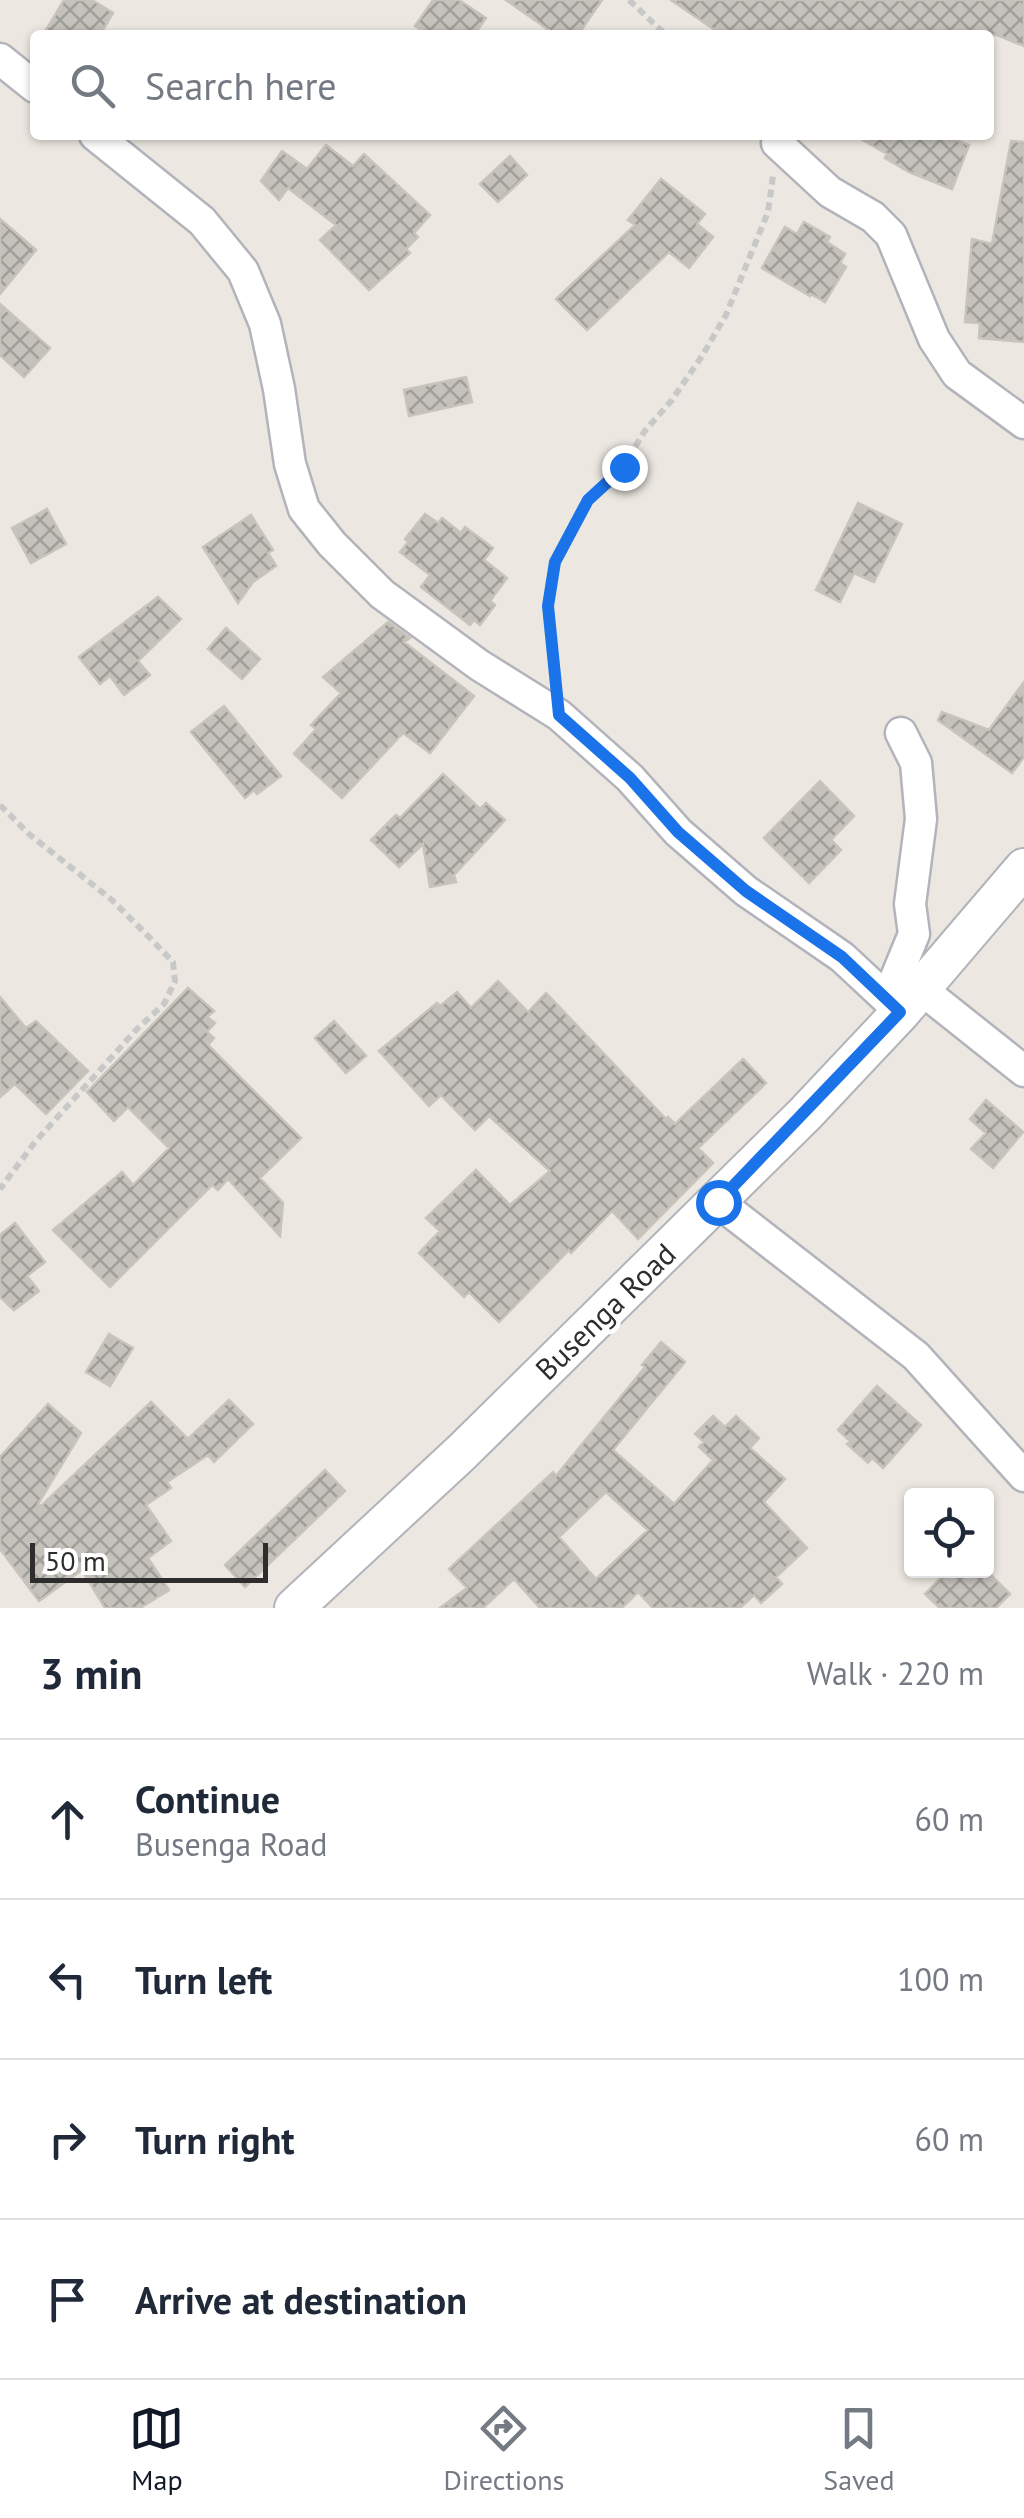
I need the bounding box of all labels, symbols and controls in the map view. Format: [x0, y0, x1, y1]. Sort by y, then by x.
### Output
search box [30, 30, 994, 140]
icon: search [65, 58, 120, 113]
text: Search here [145, 61, 337, 110]
route end [602, 445, 648, 491]
route start [696, 1180, 742, 1226]
street label: Busenga Road [526, 1234, 683, 1388]
map controls [904, 1488, 994, 1578]
button: locate [904, 1488, 994, 1578]
scale bar [30, 1538, 268, 1582]
text: 50 m [45, 1542, 106, 1579]
text: 3 min [40, 1646, 142, 1701]
text: Walk · 220 m [807, 1652, 984, 1694]
text: Continue [135, 1774, 280, 1823]
icon: ahead [40, 1792, 95, 1847]
text: 60 m [915, 1798, 984, 1840]
text: Busenga Road [135, 1823, 328, 1865]
icon: left [40, 1952, 95, 2007]
text: Turn left [135, 1955, 272, 2004]
text: 100 m [897, 1958, 984, 2000]
icon: right [40, 2112, 95, 2167]
text: Turn right [135, 2115, 295, 2164]
text: 60 m [915, 2118, 984, 2160]
icon: arrive [40, 2272, 95, 2327]
text: Arrive at destination [135, 2275, 467, 2324]
tab: Map [129, 2401, 184, 2498]
tab: Directions [443, 2401, 564, 2498]
tab: Saved [823, 2401, 895, 2498]

